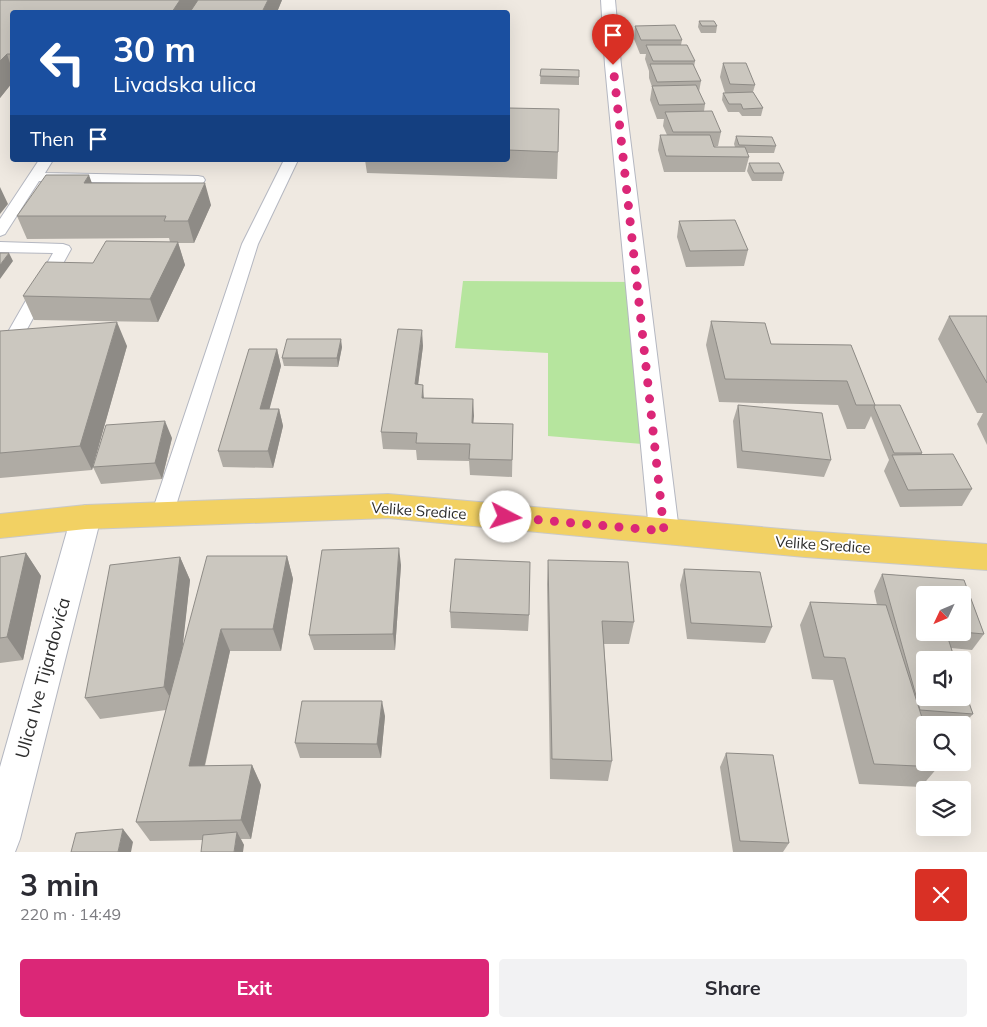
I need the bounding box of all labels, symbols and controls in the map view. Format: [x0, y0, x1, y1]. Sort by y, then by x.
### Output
pin [592, 14, 634, 65]
icon: arrive [599, 21, 627, 49]
text: 30 m [113, 27, 196, 71]
icon: left [30, 30, 95, 95]
text: Livadska ulica [113, 70, 256, 98]
icon: arrive [84, 125, 112, 153]
text: Then [30, 127, 74, 151]
position arrow [479, 490, 531, 542]
street label: Velike Sredice [371, 498, 467, 523]
street label: Velike Sredice [775, 532, 871, 557]
north arrow [916, 586, 971, 641]
map controls [916, 586, 971, 836]
street label: Ulica Ive Tijardovića [10, 595, 75, 761]
button: sound [916, 651, 971, 706]
button: search [916, 716, 971, 771]
button: layers [916, 781, 971, 836]
text: 3 min [20, 866, 99, 904]
button: close [915, 869, 967, 921]
text: 220 m · 14:49 [20, 904, 121, 924]
button: Exit [20, 959, 489, 1017]
button: Share [499, 959, 967, 1017]

